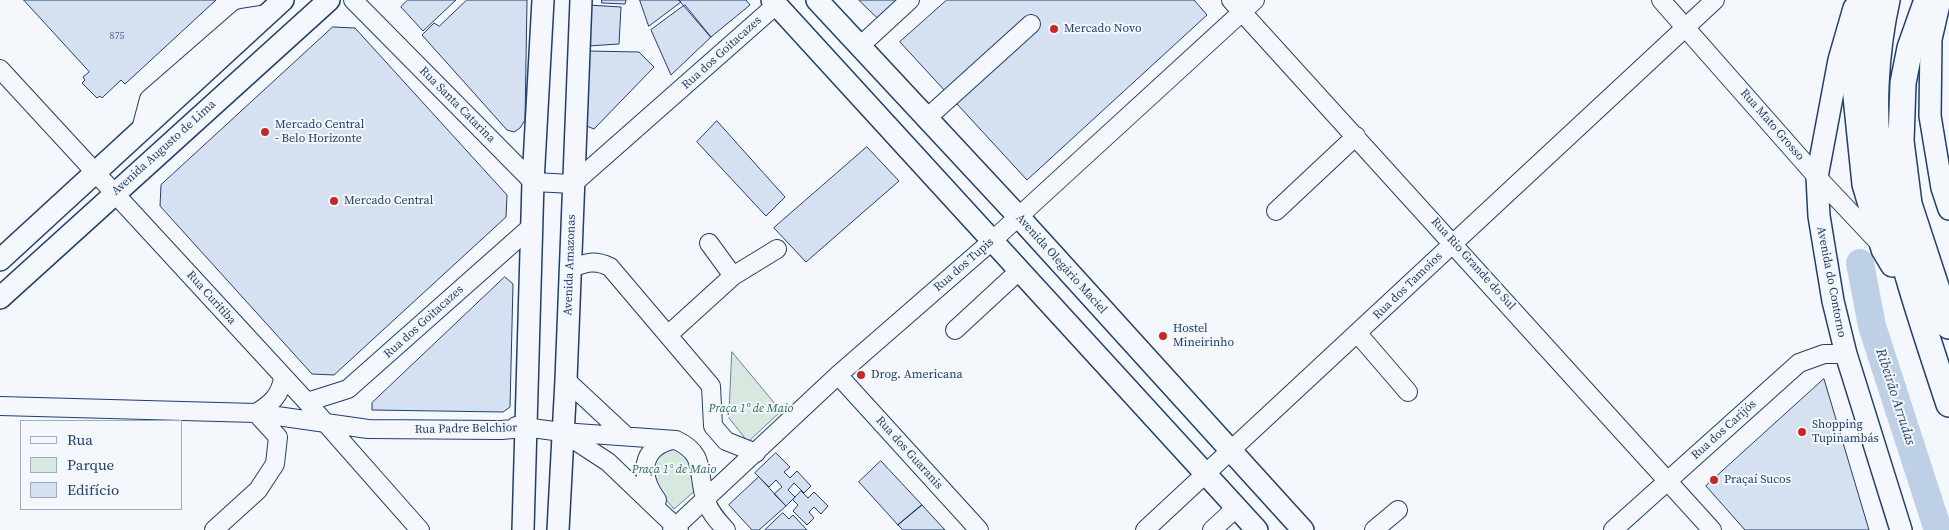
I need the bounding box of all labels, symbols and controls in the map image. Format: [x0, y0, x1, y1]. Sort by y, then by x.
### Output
street label: Rua dos Goitacazes [679, 13, 765, 93]
place label: Mercado Novo [1064, 22, 1141, 36]
marker: Mercado Novo [1048, 23, 1060, 35]
house number: 875 [110, 30, 124, 42]
street label: Rua Santa Catarina [416, 64, 498, 146]
street label: Rua Mato Grosso [1737, 86, 1807, 164]
street label: Avenida Augusto de Lima [109, 97, 219, 199]
place label: Mercado Central - Belo Horizonte [275, 118, 364, 146]
marker: Mercado Central - Belo Horizonte [259, 126, 271, 138]
place label: Mercado Central [344, 194, 433, 208]
marker: Mercado Central [328, 195, 340, 207]
street label: Avenida Olegário Maciel [1012, 211, 1110, 317]
street label: Avenida Amazonas [561, 214, 579, 316]
street label: Rua Rio Grande do Sul [1428, 215, 1518, 313]
street label: Avenida do Contorno [1813, 225, 1849, 339]
street label: Rua dos Tupis [931, 235, 997, 295]
street label: Rua dos Tamoios [1370, 249, 1446, 323]
street label: Rua Curitiba [183, 268, 239, 328]
street label: Rua dos Goitacazes [381, 282, 467, 362]
place label: Hostel Mineirinho [1173, 322, 1234, 350]
marker: Hostel Mineirinho [1157, 330, 1169, 342]
water label: Ribeirão Arrudas [1871, 347, 1919, 447]
place label: Drog. Americana [871, 368, 963, 382]
marker: Drog. Americana [855, 369, 867, 381]
street label: Rua dos Carijós [1689, 397, 1759, 463]
park label: Praça 1º de Maio [709, 402, 793, 416]
street label: Rua dos Guaranis [872, 414, 946, 492]
place label: Shopping Tupinambás [1812, 418, 1879, 446]
legend [20, 420, 182, 510]
street label: Rua Padre Belchior [415, 421, 517, 437]
marker: Shopping Tupinambás [1796, 426, 1808, 438]
text: Rua [67, 429, 93, 450]
text: Parque [67, 454, 114, 475]
park label: Praça 1° de Maio [632, 463, 716, 477]
place label: Praçaí Sucos [1724, 473, 1791, 487]
marker: Praçaí Sucos [1708, 474, 1720, 486]
text: Edifício [67, 479, 119, 500]

